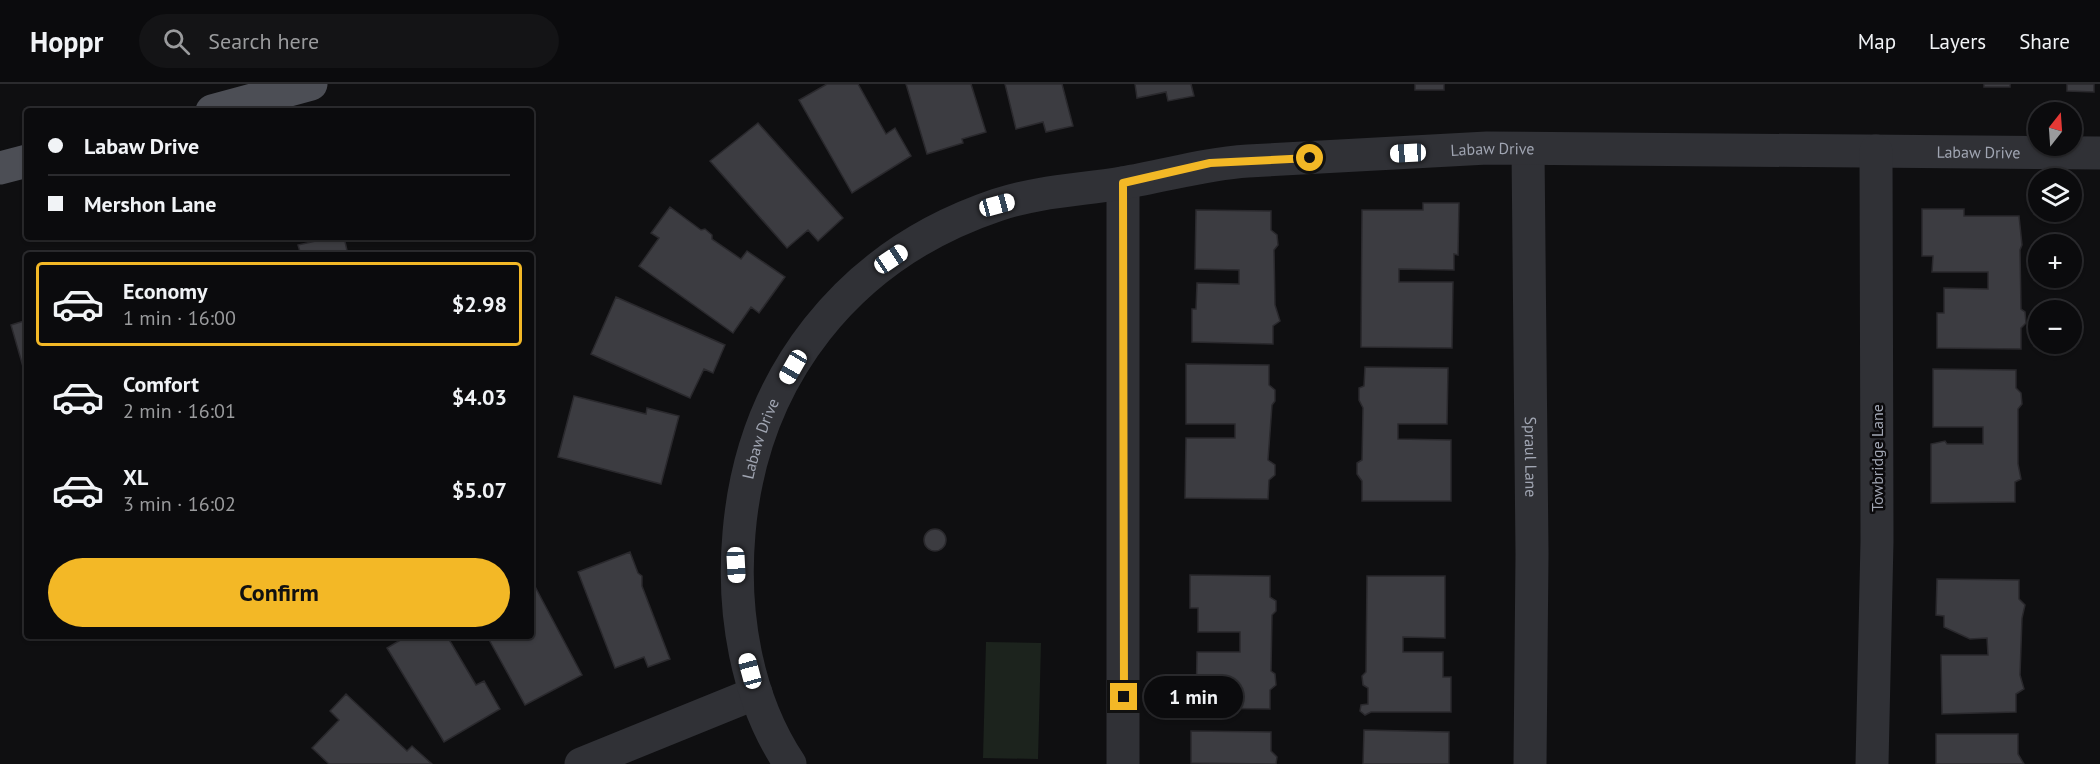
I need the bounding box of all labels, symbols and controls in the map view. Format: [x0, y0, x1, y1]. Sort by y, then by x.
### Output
search box [139, 14, 559, 68]
text: Hoppr [30, 23, 103, 60]
icon: search [160, 25, 193, 58]
text: Search here [208, 27, 319, 55]
text: Map [1858, 28, 1896, 55]
text: Layers [1929, 28, 1986, 55]
text: Share [2019, 28, 2070, 55]
north arrow [2028, 102, 2082, 156]
map controls [2028, 102, 2082, 354]
text: Labaw Drive [84, 132, 199, 160]
street label: Labaw Drive [1450, 138, 1535, 160]
street label: Labaw Drive [1936, 142, 2021, 162]
car [1390, 143, 1426, 163]
route start [1296, 144, 1323, 171]
button: layers [2028, 168, 2082, 222]
text: Mershon Lane [84, 190, 217, 218]
car [977, 192, 1017, 218]
button: + [2028, 234, 2082, 288]
car [871, 241, 911, 277]
icon: car [51, 277, 105, 331]
text: Economy [123, 277, 207, 305]
text: $2.98 [452, 290, 507, 318]
button: − [2028, 300, 2082, 354]
text: 1 min · 16:00 [123, 305, 236, 331]
car [776, 347, 810, 387]
icon: car [51, 370, 105, 424]
text: Comfort [123, 370, 199, 398]
text: $4.03 [452, 383, 507, 411]
street label: Labaw Drive [737, 395, 783, 481]
text: 2 min · 16:01 [123, 398, 236, 424]
street label: Towbridge Lane [1867, 404, 1887, 512]
street label: Spraul Lane [1521, 416, 1541, 498]
icon: car [51, 463, 105, 517]
text: XL [123, 463, 148, 491]
text: $5.07 [452, 476, 507, 504]
text: 3 min · 16:02 [123, 491, 236, 517]
car [726, 547, 746, 583]
button: Confirm [48, 558, 510, 627]
car [737, 651, 763, 691]
callout: 1 min [1145, 676, 1244, 718]
route end [1110, 683, 1137, 710]
text: 1 min [1169, 684, 1218, 710]

